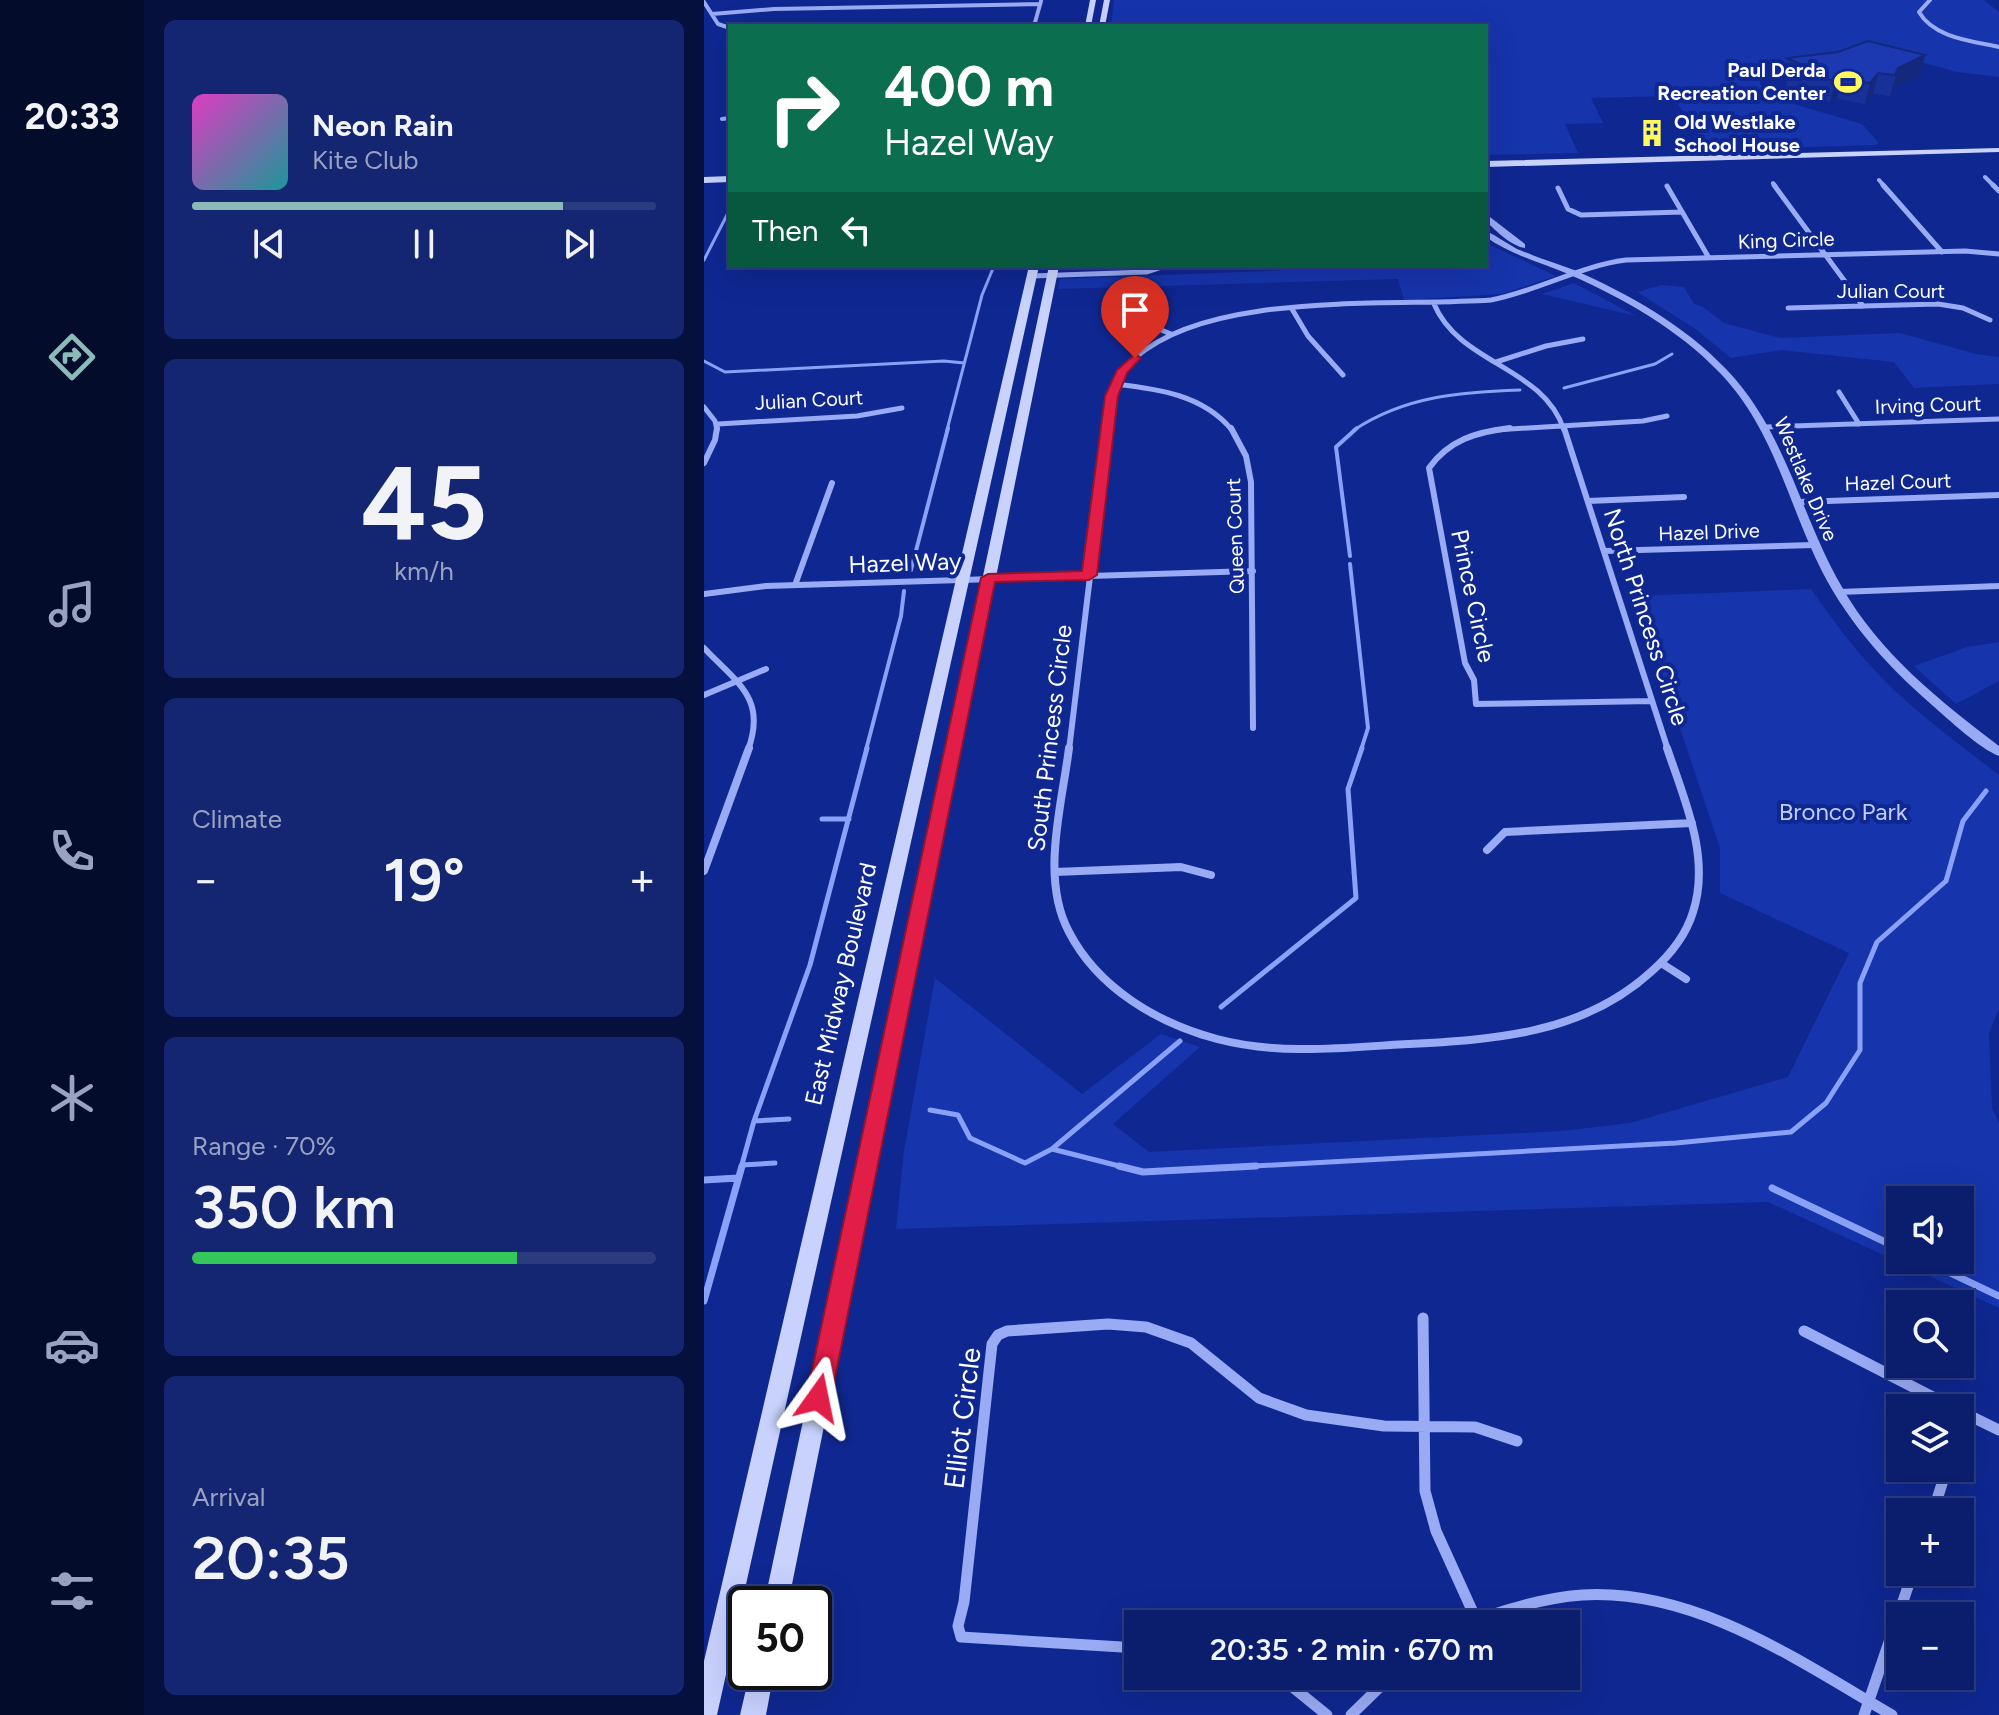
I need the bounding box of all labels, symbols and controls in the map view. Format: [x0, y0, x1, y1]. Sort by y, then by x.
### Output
text: 400 m [884, 53, 1054, 120]
icon: right [752, 56, 856, 160]
place label: Paul Derda Recreation Center [1657, 58, 1826, 105]
sports icon: Paul Derda Recreation Center [1833, 67, 1863, 97]
text: 20:33 [24, 95, 120, 138]
text: Neon Rain [312, 107, 454, 144]
place label: Old Westlake School House [1674, 110, 1800, 157]
building icon: Old Westlake School House [1637, 118, 1667, 148]
text: Hazel Way [884, 121, 1054, 164]
text: Kite Club [312, 144, 418, 176]
icon: left [834, 208, 878, 252]
text: Then [752, 212, 818, 249]
icon: previous [247, 222, 291, 266]
icon: pause [402, 222, 446, 266]
icon: next [557, 222, 601, 266]
street label: King Circle [1737, 226, 1835, 254]
pin [1101, 276, 1169, 358]
street label: Julian Court [1837, 279, 1945, 303]
icon: arrive [1113, 288, 1157, 332]
icon: directions [44, 329, 100, 385]
street label: Julian Court [754, 385, 864, 415]
street label: Irving Court [1874, 391, 1982, 419]
street label: Westlake Drive [1769, 413, 1843, 545]
text: 45 [361, 440, 487, 565]
street label: Hazel Court [1844, 468, 1952, 496]
street label: Queen Court [1221, 478, 1249, 594]
street label: North Princess Circle [1598, 505, 1695, 729]
street label: Hazel Drive [1658, 518, 1760, 546]
street label: Prince Circle [1445, 527, 1502, 665]
street label: Hazel Way [848, 546, 962, 579]
text: km/h [394, 555, 454, 587]
icon: music [44, 576, 100, 632]
street label: South Princess Circle [1021, 623, 1078, 853]
park label: Bronco Park [1779, 797, 1908, 826]
text: Climate [192, 803, 282, 835]
icon: phone [44, 823, 100, 879]
text: 19° [383, 844, 465, 916]
text: − [192, 853, 219, 906]
text: + [629, 853, 656, 906]
street label: East Midway Boulevard [798, 860, 883, 1108]
icon: climate [44, 1070, 100, 1126]
text: Range · 70% [192, 1130, 336, 1162]
text: 350 km [192, 1171, 396, 1243]
map controls [1886, 1186, 1974, 1690]
button: sound [1886, 1186, 1974, 1274]
button: search [1886, 1290, 1974, 1378]
icon: car [44, 1317, 100, 1373]
street label: Elliot Circle [936, 1346, 988, 1490]
position arrow [776, 1356, 860, 1440]
button: layers [1886, 1394, 1974, 1482]
text: Arrival [192, 1481, 265, 1513]
button: + [1886, 1498, 1974, 1586]
text: 20:35 [192, 1522, 350, 1594]
icon: filters [44, 1563, 100, 1619]
speed limit sign: 50 [728, 1586, 832, 1690]
button: − [1886, 1602, 1974, 1690]
text: 20:35 · 2 min · 670 m [1210, 1631, 1494, 1668]

